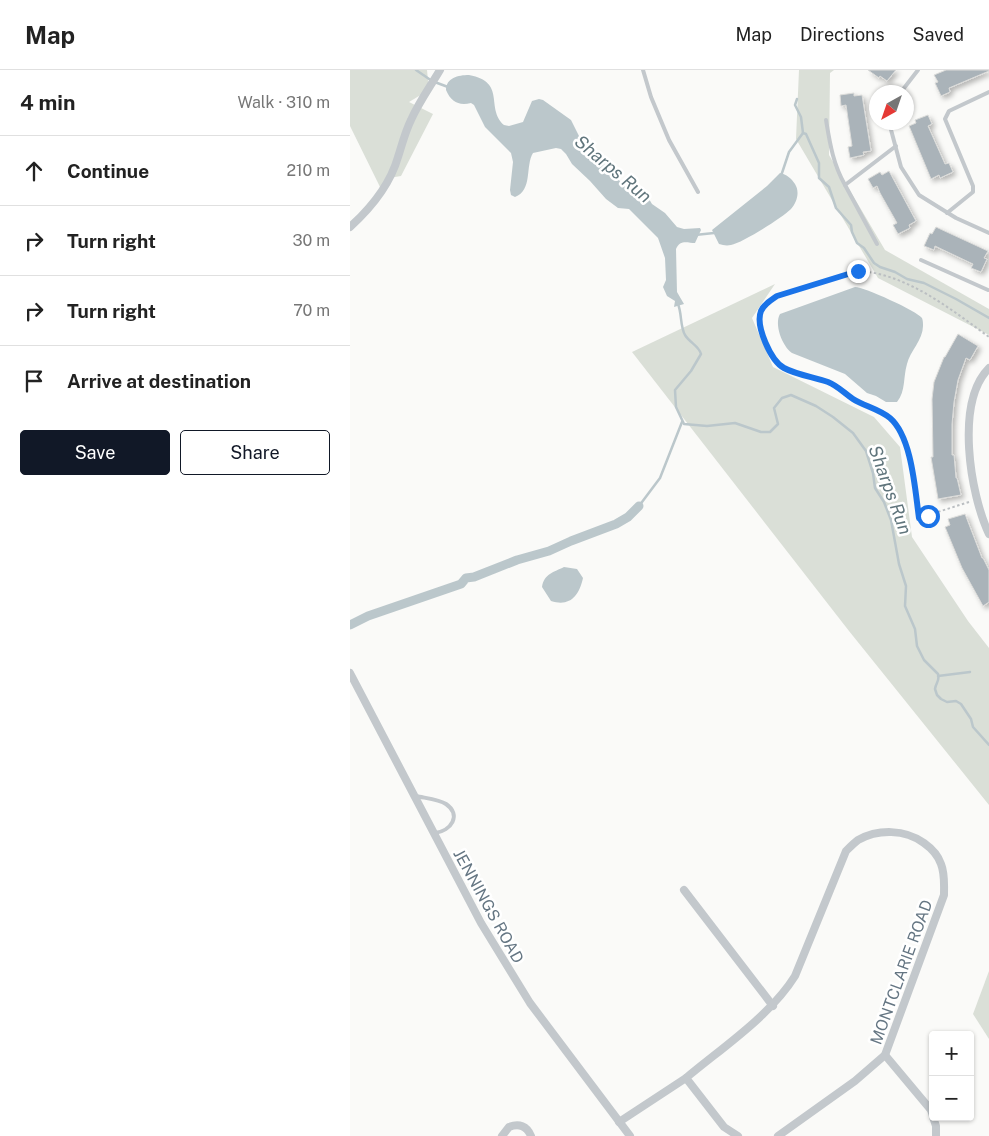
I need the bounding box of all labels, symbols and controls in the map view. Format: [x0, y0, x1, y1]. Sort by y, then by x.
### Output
text: Map [25, 21, 75, 49]
text: Map [735, 24, 772, 45]
text: Directions [800, 24, 885, 45]
text: Saved [913, 24, 964, 45]
north arrow [869, 85, 914, 130]
text: 4 min [20, 90, 75, 115]
text: Walk · 310 m [237, 93, 330, 112]
water label: Sharps Run [571, 131, 656, 207]
icon: ahead [20, 157, 48, 185]
text: Continue [67, 160, 149, 182]
text: 210 m [286, 161, 330, 180]
icon: right [20, 227, 48, 255]
text: Turn right [67, 230, 156, 252]
text: 30 m [293, 231, 330, 250]
route end [847, 260, 870, 283]
icon: right [20, 297, 48, 325]
text: Turn right [67, 300, 156, 322]
text: 70 m [293, 301, 330, 320]
icon: arrive [20, 367, 48, 395]
text: Arrive at destination [67, 370, 251, 392]
button: Save [20, 430, 170, 475]
button: Share [180, 430, 330, 475]
water label: Sharps Run [865, 442, 916, 537]
route start [917, 505, 940, 528]
street label: JENNINGS ROAD [449, 846, 528, 967]
street label: MONTCLARIE ROAD [866, 897, 937, 1047]
map controls [929, 1031, 974, 1121]
button: + [929, 1031, 974, 1076]
button: − [929, 1076, 974, 1121]

